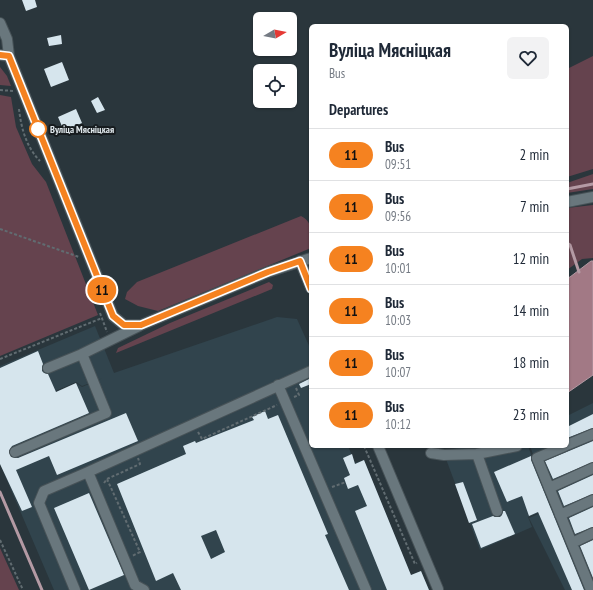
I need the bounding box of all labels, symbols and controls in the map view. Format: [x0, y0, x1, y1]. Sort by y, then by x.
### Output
north arrow [253, 12, 297, 56]
map controls [253, 12, 297, 108]
button: heart [507, 37, 549, 79]
text: Вуліца Мясніцкая [329, 38, 451, 62]
button: locate [253, 64, 297, 108]
text: Bus [329, 65, 345, 82]
text: Departures [329, 100, 388, 119]
marker: Вуліца Мясніцкая [29, 120, 47, 138]
place label: Вуліца Мясніцкая [50, 123, 114, 136]
text: Bus [385, 137, 404, 156]
text: 2 min [519, 145, 549, 164]
text: 11 [344, 146, 358, 164]
text: 09:51 [385, 156, 411, 173]
text: Bus [385, 189, 404, 208]
text: 7 min [520, 197, 549, 216]
text: 11 [344, 198, 358, 216]
text: 09:56 [385, 208, 411, 225]
text: Bus [385, 241, 404, 260]
text: 12 min [513, 249, 549, 268]
text: 11 [344, 250, 358, 268]
text: 10:01 [385, 260, 411, 277]
line badge: 11 [84, 277, 120, 303]
text: 11 [95, 281, 109, 299]
text: Bus [385, 293, 404, 312]
text: 14 min [513, 301, 549, 320]
text: 11 [344, 302, 358, 320]
text: 10:03 [385, 312, 411, 329]
text: Bus [385, 345, 404, 364]
text: 18 min [513, 353, 549, 372]
text: 11 [344, 354, 358, 372]
text: 10:07 [385, 364, 411, 381]
text: Bus [385, 397, 404, 416]
text: 23 min [513, 405, 549, 424]
text: 11 [344, 406, 358, 424]
text: 10:12 [385, 416, 411, 433]

